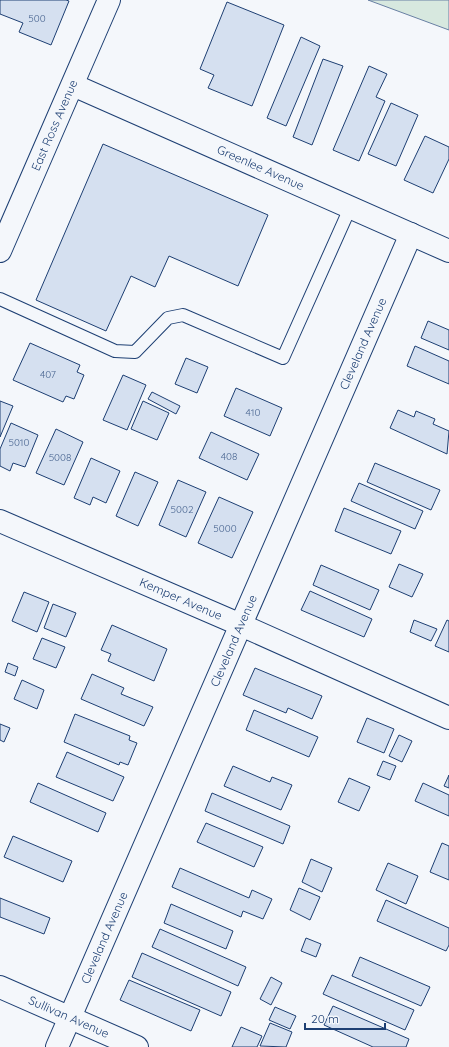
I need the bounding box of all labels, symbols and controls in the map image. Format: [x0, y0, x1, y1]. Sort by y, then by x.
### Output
house number: 500 [28, 12, 46, 25]
street label: East Ross Avenue [28, 77, 81, 173]
street label: Greenlee Avenue [215, 142, 307, 193]
street label: Cleveland Avenue [336, 295, 389, 392]
house number: 407 [40, 368, 56, 381]
house number: 410 [246, 406, 260, 419]
house number: 5010 [8, 436, 30, 449]
house number: 408 [221, 450, 237, 463]
house number: 5008 [49, 451, 71, 464]
house number: 5002 [171, 503, 194, 516]
house number: 5000 [213, 522, 237, 535]
street label: Kemper Avenue [137, 574, 225, 623]
street label: Cleveland Avenue [207, 592, 260, 689]
street label: Cleveland Avenue [77, 889, 131, 986]
street label: Sullivan Avenue [26, 992, 112, 1041]
scale bar [305, 1005, 385, 1031]
text: 20 m [311, 1011, 339, 1026]

